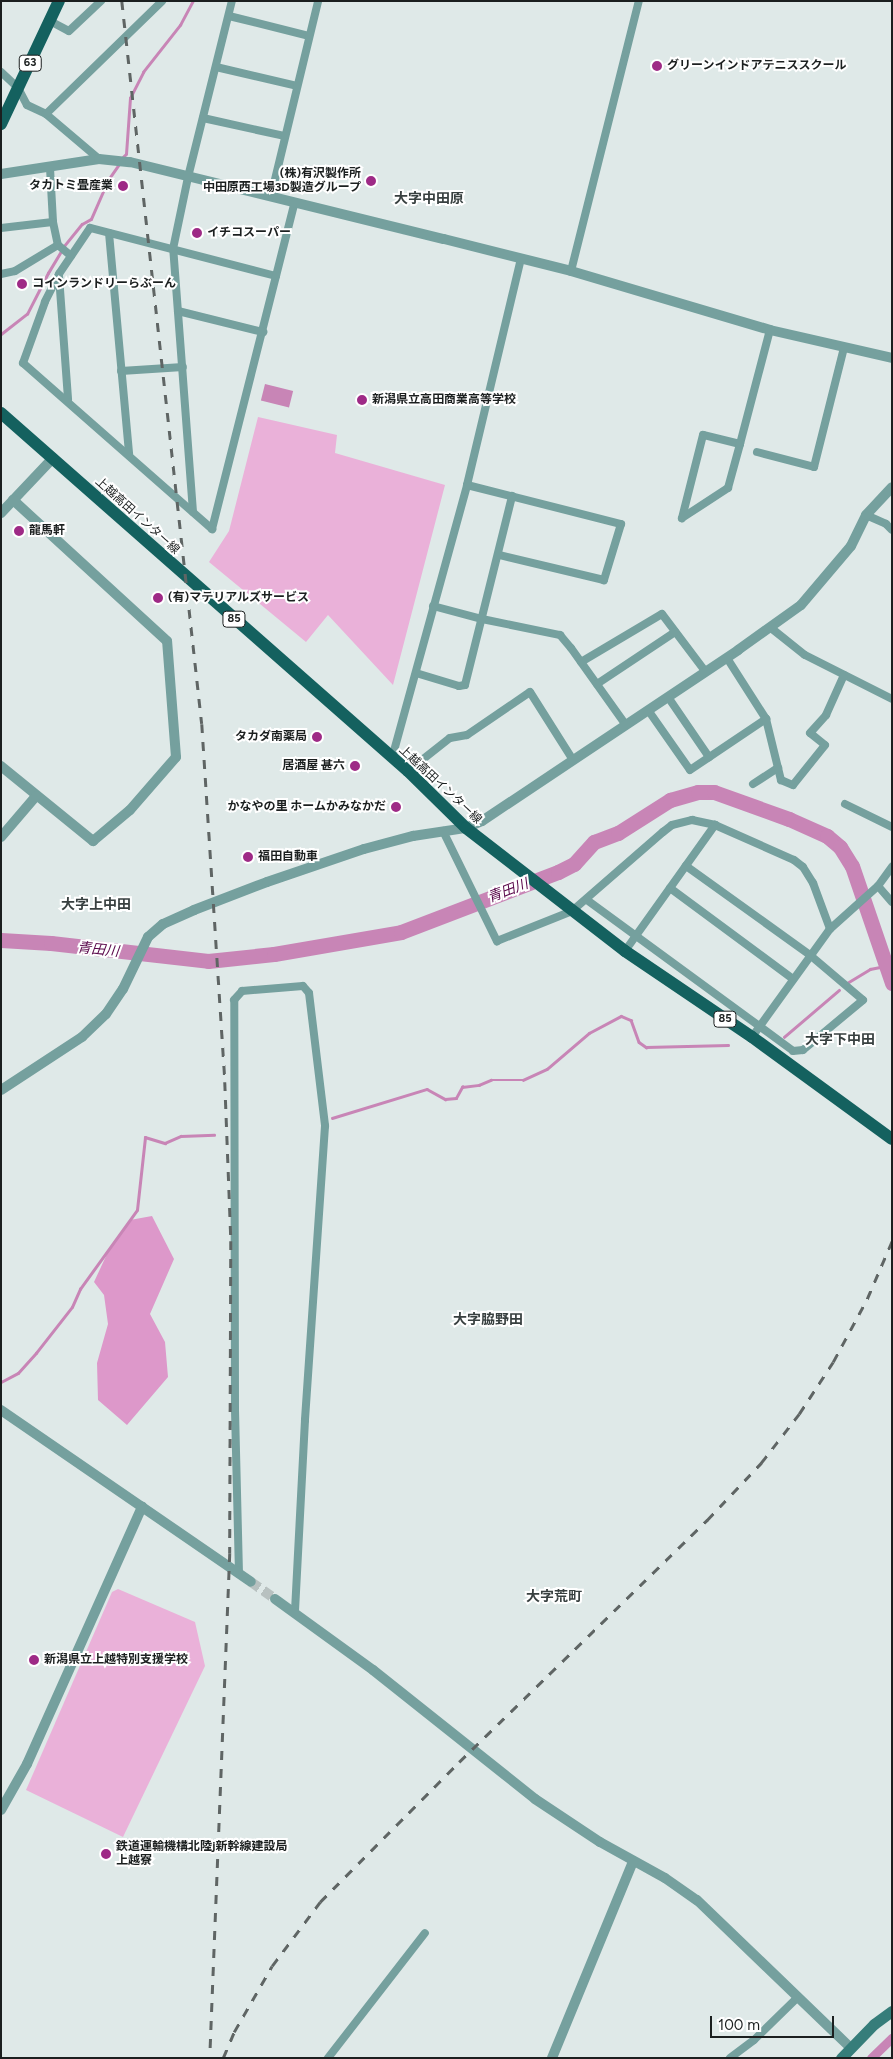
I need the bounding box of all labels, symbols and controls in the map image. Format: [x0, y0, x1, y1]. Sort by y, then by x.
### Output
road number: 63 [19, 54, 41, 72]
place label: グリーンインドアテニススクール [667, 59, 847, 73]
marker: グリーンインドアテニススクール [651, 60, 663, 72]
place label: (株)有沢製作所 中田原西工場3D製造グループ [202, 167, 361, 195]
marker: (株)有沢製作所 中田原西工場3D製造グループ [365, 175, 377, 187]
place label: タカトミ畳産業 [29, 179, 113, 193]
marker: タカトミ畳産業 [117, 180, 129, 192]
district label: 大字中田原 [394, 191, 464, 207]
place label: イチコスーパー [207, 226, 291, 240]
marker: イチコスーパー [191, 227, 203, 239]
place label: コインランドリーらぶーん [32, 277, 176, 291]
marker: コインランドリーらぶーん [16, 278, 28, 290]
place label: 新潟県立高田商業高等学校 [372, 393, 516, 407]
marker: 新潟県立高田商業高等学校 [356, 394, 368, 406]
street label: 上越高田インター線 [92, 475, 182, 557]
place label: 龍馬軒 [29, 524, 65, 538]
marker: 龍馬軒 [13, 525, 25, 537]
place label: (有)マテリアルズサービス [168, 591, 309, 605]
marker: (有)マテリアルズサービス [152, 592, 164, 604]
road number: 85 [222, 610, 246, 628]
place label: タカダ南薬局 [235, 730, 307, 744]
marker: タカダ南薬局 [311, 731, 323, 743]
street label: 上越高田インター線 [396, 743, 484, 827]
place label: 居酒屋 甚六 [282, 759, 345, 773]
marker: 居酒屋 甚六 [349, 760, 361, 772]
place label: かなやの里 ホームかみなかだ [227, 800, 386, 814]
marker: かなやの里 ホームかみなかだ [390, 801, 402, 813]
place label: 福田自動車 [258, 850, 318, 864]
marker: 福田自動車 [242, 851, 254, 863]
water label: 青田川 [485, 876, 531, 906]
district label: 大字上中田 [61, 897, 131, 913]
water label: 青田川 [76, 939, 120, 961]
road number: 85 [712, 1011, 738, 1028]
district label: 大字下中田 [805, 1032, 875, 1048]
district label: 大字脇野田 [453, 1312, 523, 1328]
district label: 大字荒町 [526, 1589, 582, 1605]
place label: 新潟県立上越特別支援学校 [44, 1653, 188, 1667]
marker: 新潟県立上越特別支援学校 [28, 1654, 40, 1666]
place label: 鉄道運輸機構北陸j新幹線建設局 上越寮 [116, 1840, 287, 1868]
marker: 鉄道運輸機構北陸j新幹線建設局 上越寮 [100, 1848, 112, 1860]
scale bar [713, 2006, 837, 2038]
text: 100 m [718, 2016, 760, 2034]

